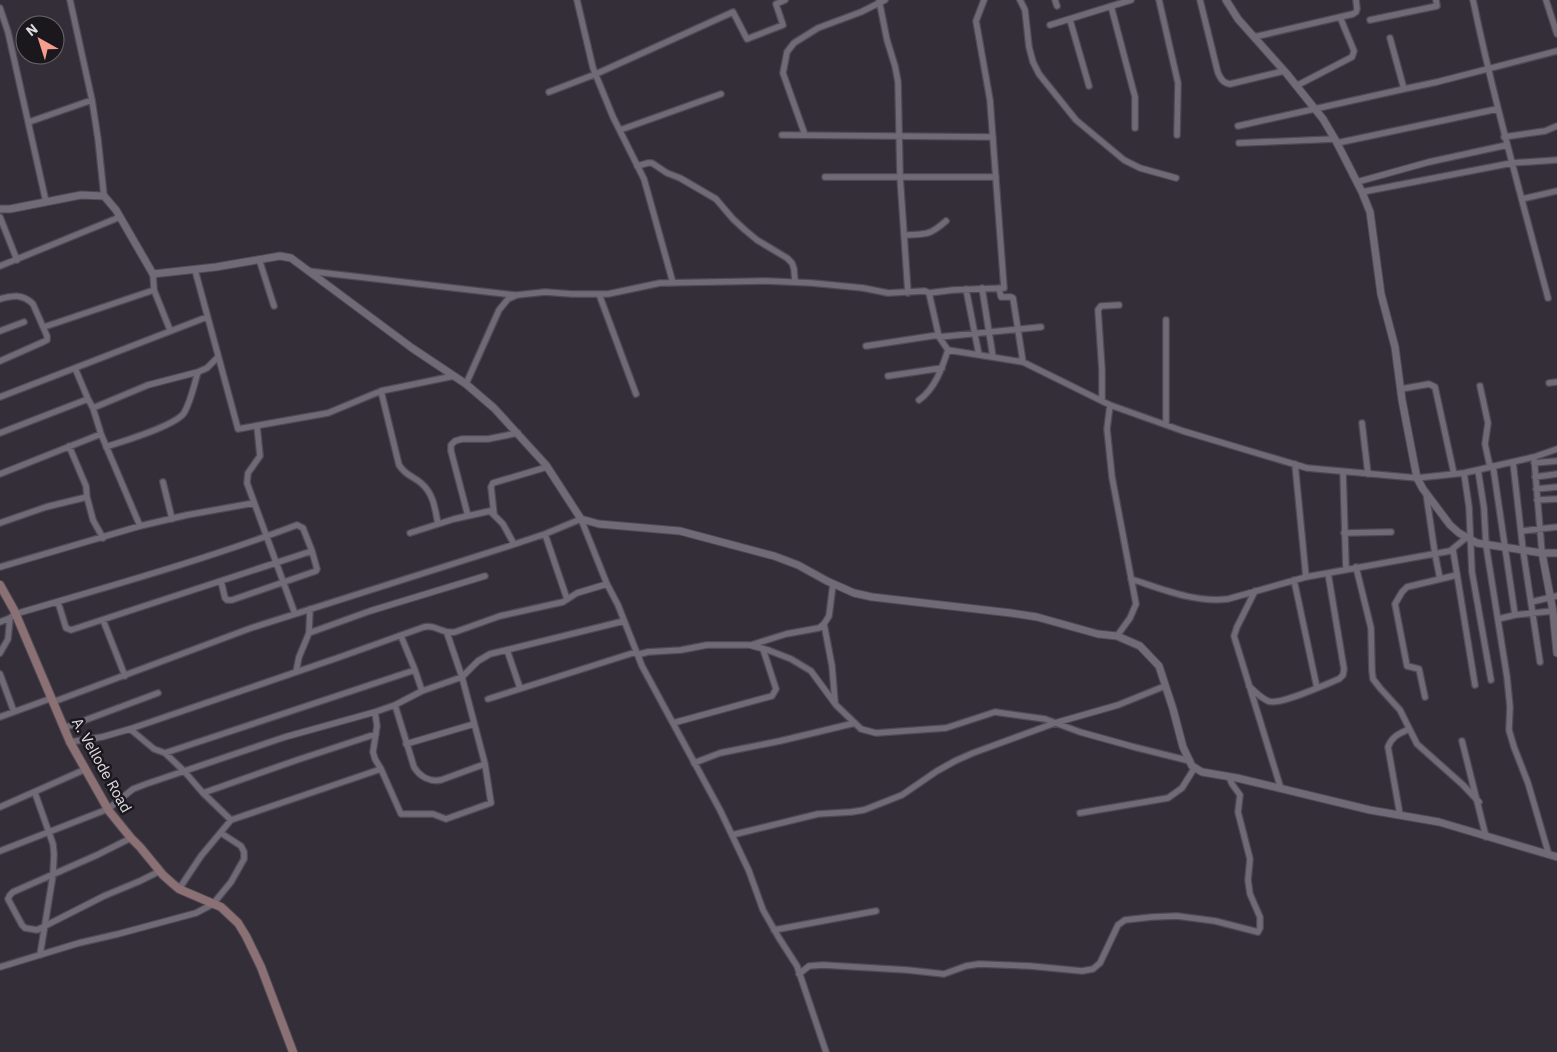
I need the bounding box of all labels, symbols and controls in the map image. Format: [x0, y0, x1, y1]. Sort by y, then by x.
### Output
north arrow [15, 15, 65, 65]
text: N [22, 20, 41, 40]
street label: A. Vellode Road [68, 714, 136, 816]

